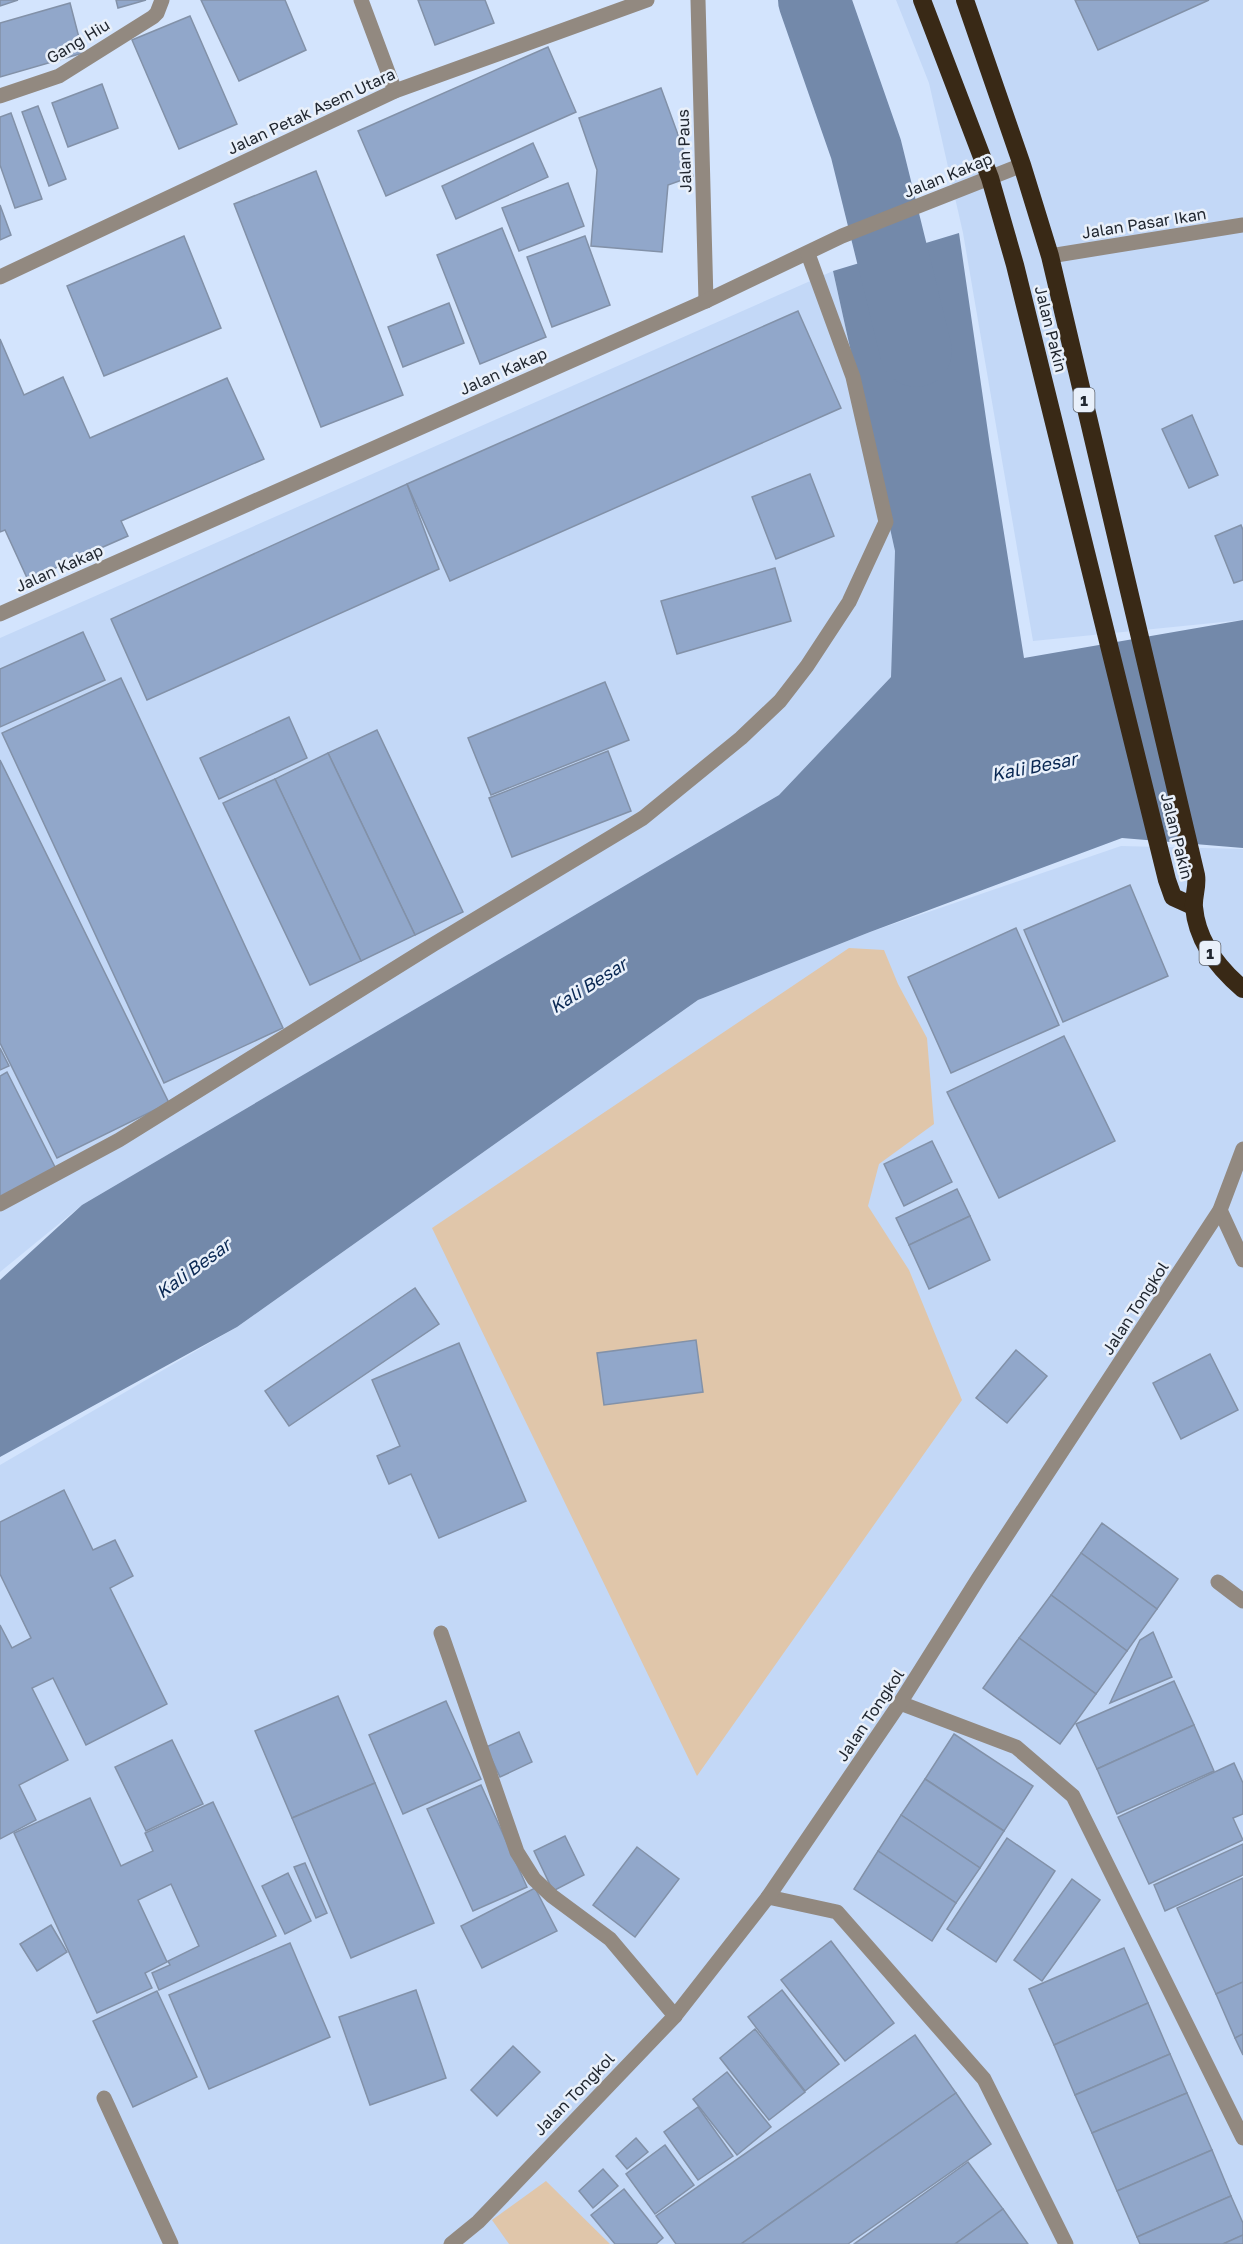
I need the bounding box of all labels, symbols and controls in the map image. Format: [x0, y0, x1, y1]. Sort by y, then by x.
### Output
street label: Gang Hiu [43, 14, 113, 68]
street label: Jalan Petak Asem Utara [224, 63, 398, 159]
street label: Jalan Paus [673, 109, 695, 193]
street label: Jalan Kakap [901, 148, 995, 202]
street label: Jalan Pasar Ikan [1080, 203, 1208, 243]
street label: Jalan Pakin [1031, 284, 1071, 374]
street label: Jalan Kakap [456, 343, 550, 399]
road number: 1 [1074, 388, 1094, 412]
street label: Jalan Kakap [12, 540, 106, 596]
water label: Kali Besar [989, 746, 1082, 785]
street label: Jalan Pakin [1157, 791, 1197, 881]
road number: 1 [1200, 941, 1220, 965]
water label: Kali Besar [545, 951, 633, 1017]
water label: Kali Besar [151, 1232, 237, 1302]
street label: Jalan Tongkol [1097, 1258, 1173, 1358]
street label: Jalan Tongkol [832, 1665, 908, 1765]
street label: Jalan Tongkol [530, 2049, 618, 2139]

